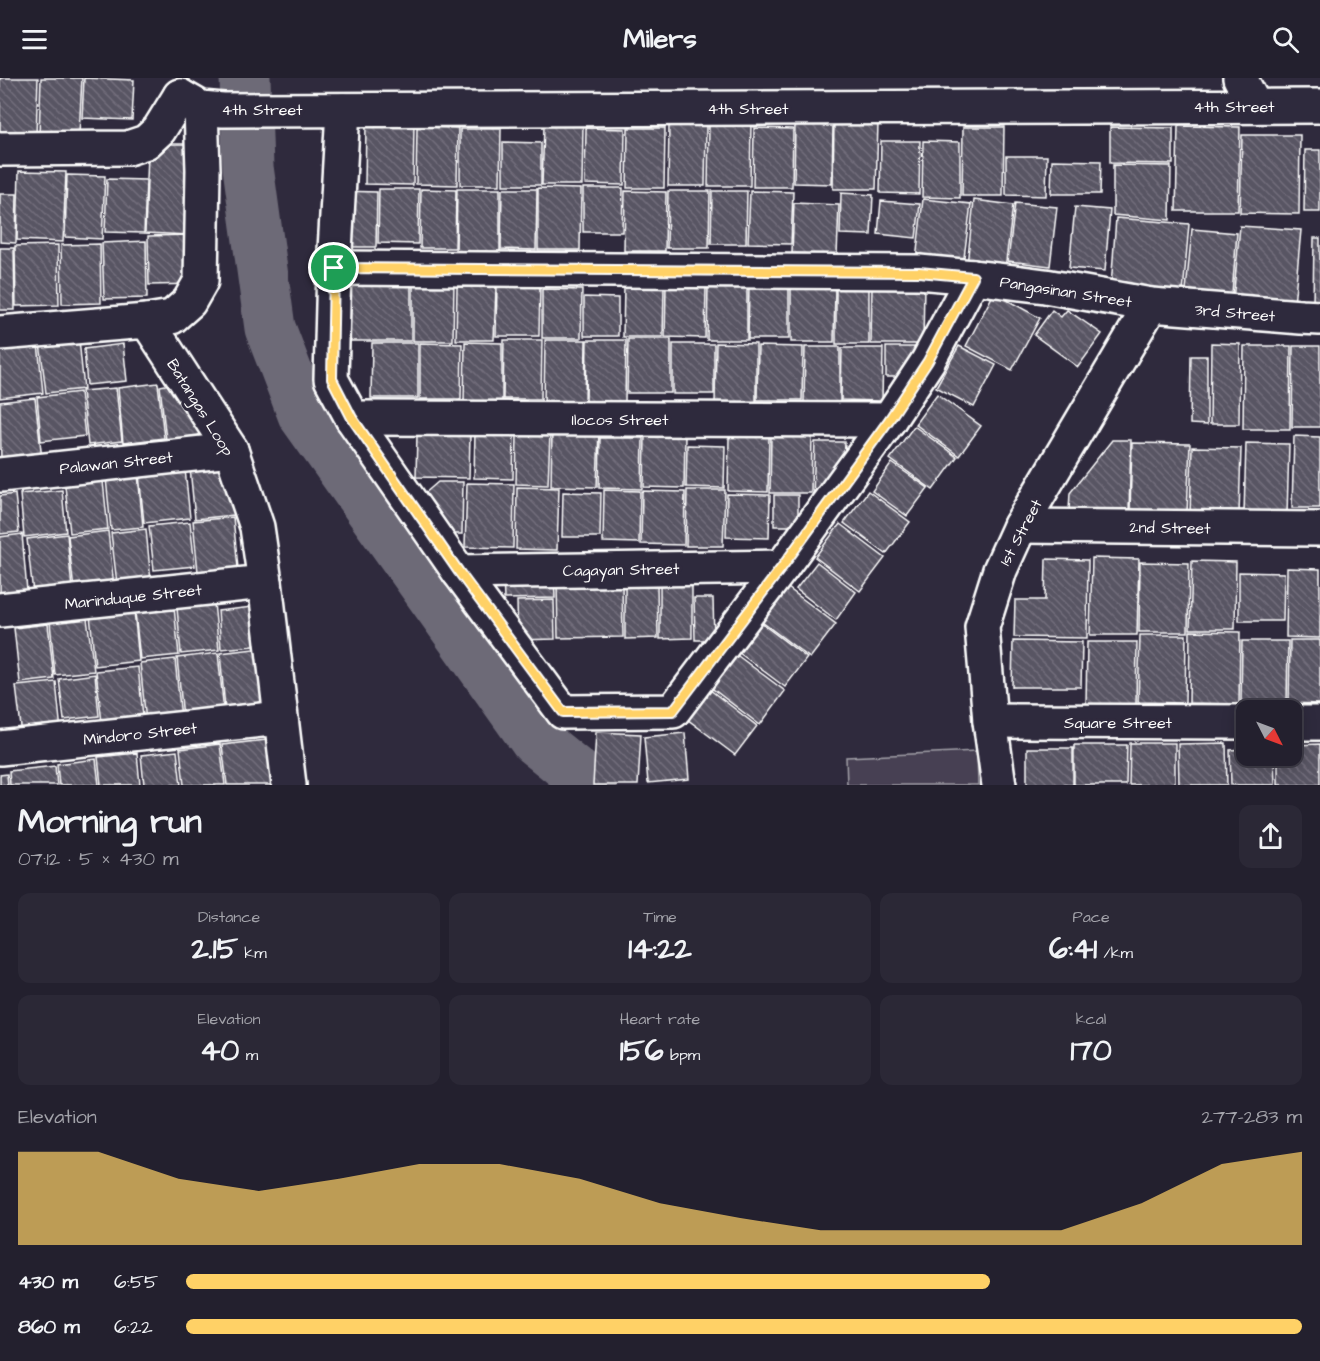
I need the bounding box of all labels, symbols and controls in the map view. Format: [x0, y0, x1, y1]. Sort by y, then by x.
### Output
text: Milers [623, 20, 697, 58]
icon: menu [18, 23, 51, 56]
icon: search [1269, 23, 1302, 56]
street label: 4th Street [1193, 96, 1275, 118]
street label: 4th Street [707, 98, 789, 120]
street label: 4th Street [221, 99, 303, 121]
pin [308, 242, 359, 293]
icon: arrive [317, 251, 350, 284]
street label: Pangasinan Street [998, 271, 1134, 314]
street label: 3rd Street [1194, 299, 1277, 328]
street label: Batangas Loop [161, 355, 239, 461]
street label: Ilocos Street [572, 409, 669, 431]
street label: Palawan Street [58, 446, 174, 480]
street label: 1st Street [994, 495, 1048, 570]
street label: 2nd Street [1129, 516, 1211, 540]
street label: Cagayan Street [563, 558, 680, 583]
street label: Marinduque Street [63, 579, 203, 615]
north arrow [1236, 700, 1302, 766]
map controls [1236, 700, 1302, 766]
street label: Square Street [1064, 712, 1173, 734]
street label: Mindoro Street [82, 717, 199, 751]
text: Morning run [18, 799, 202, 845]
button: share [1239, 805, 1302, 868]
text: 07:12 · 5 × 430 m [18, 845, 179, 873]
text: Distance [198, 906, 260, 928]
text: Time [643, 906, 677, 928]
text: Pace [1072, 906, 1110, 928]
text: 2.15 [191, 928, 238, 970]
text: 14:22 [628, 928, 692, 970]
text: 6:41 [1049, 928, 1097, 970]
text: km [238, 942, 267, 964]
text: /km [1097, 942, 1133, 964]
text: Elevation [198, 1008, 260, 1030]
text: Heart rate [620, 1008, 700, 1030]
text: kcal [1076, 1008, 1106, 1030]
text: 40 [200, 1030, 239, 1072]
text: 156 [620, 1030, 664, 1072]
text: 170 [1070, 1030, 1112, 1072]
text: m [239, 1044, 258, 1066]
text: bpm [664, 1044, 700, 1066]
text: Elevation [18, 1103, 97, 1131]
text: 277–283 m [1202, 1103, 1302, 1131]
text: 430 m [18, 1268, 78, 1296]
text: 6:55 [114, 1268, 158, 1296]
text: 860 m [18, 1313, 80, 1341]
text: 6:22 [114, 1313, 153, 1341]

